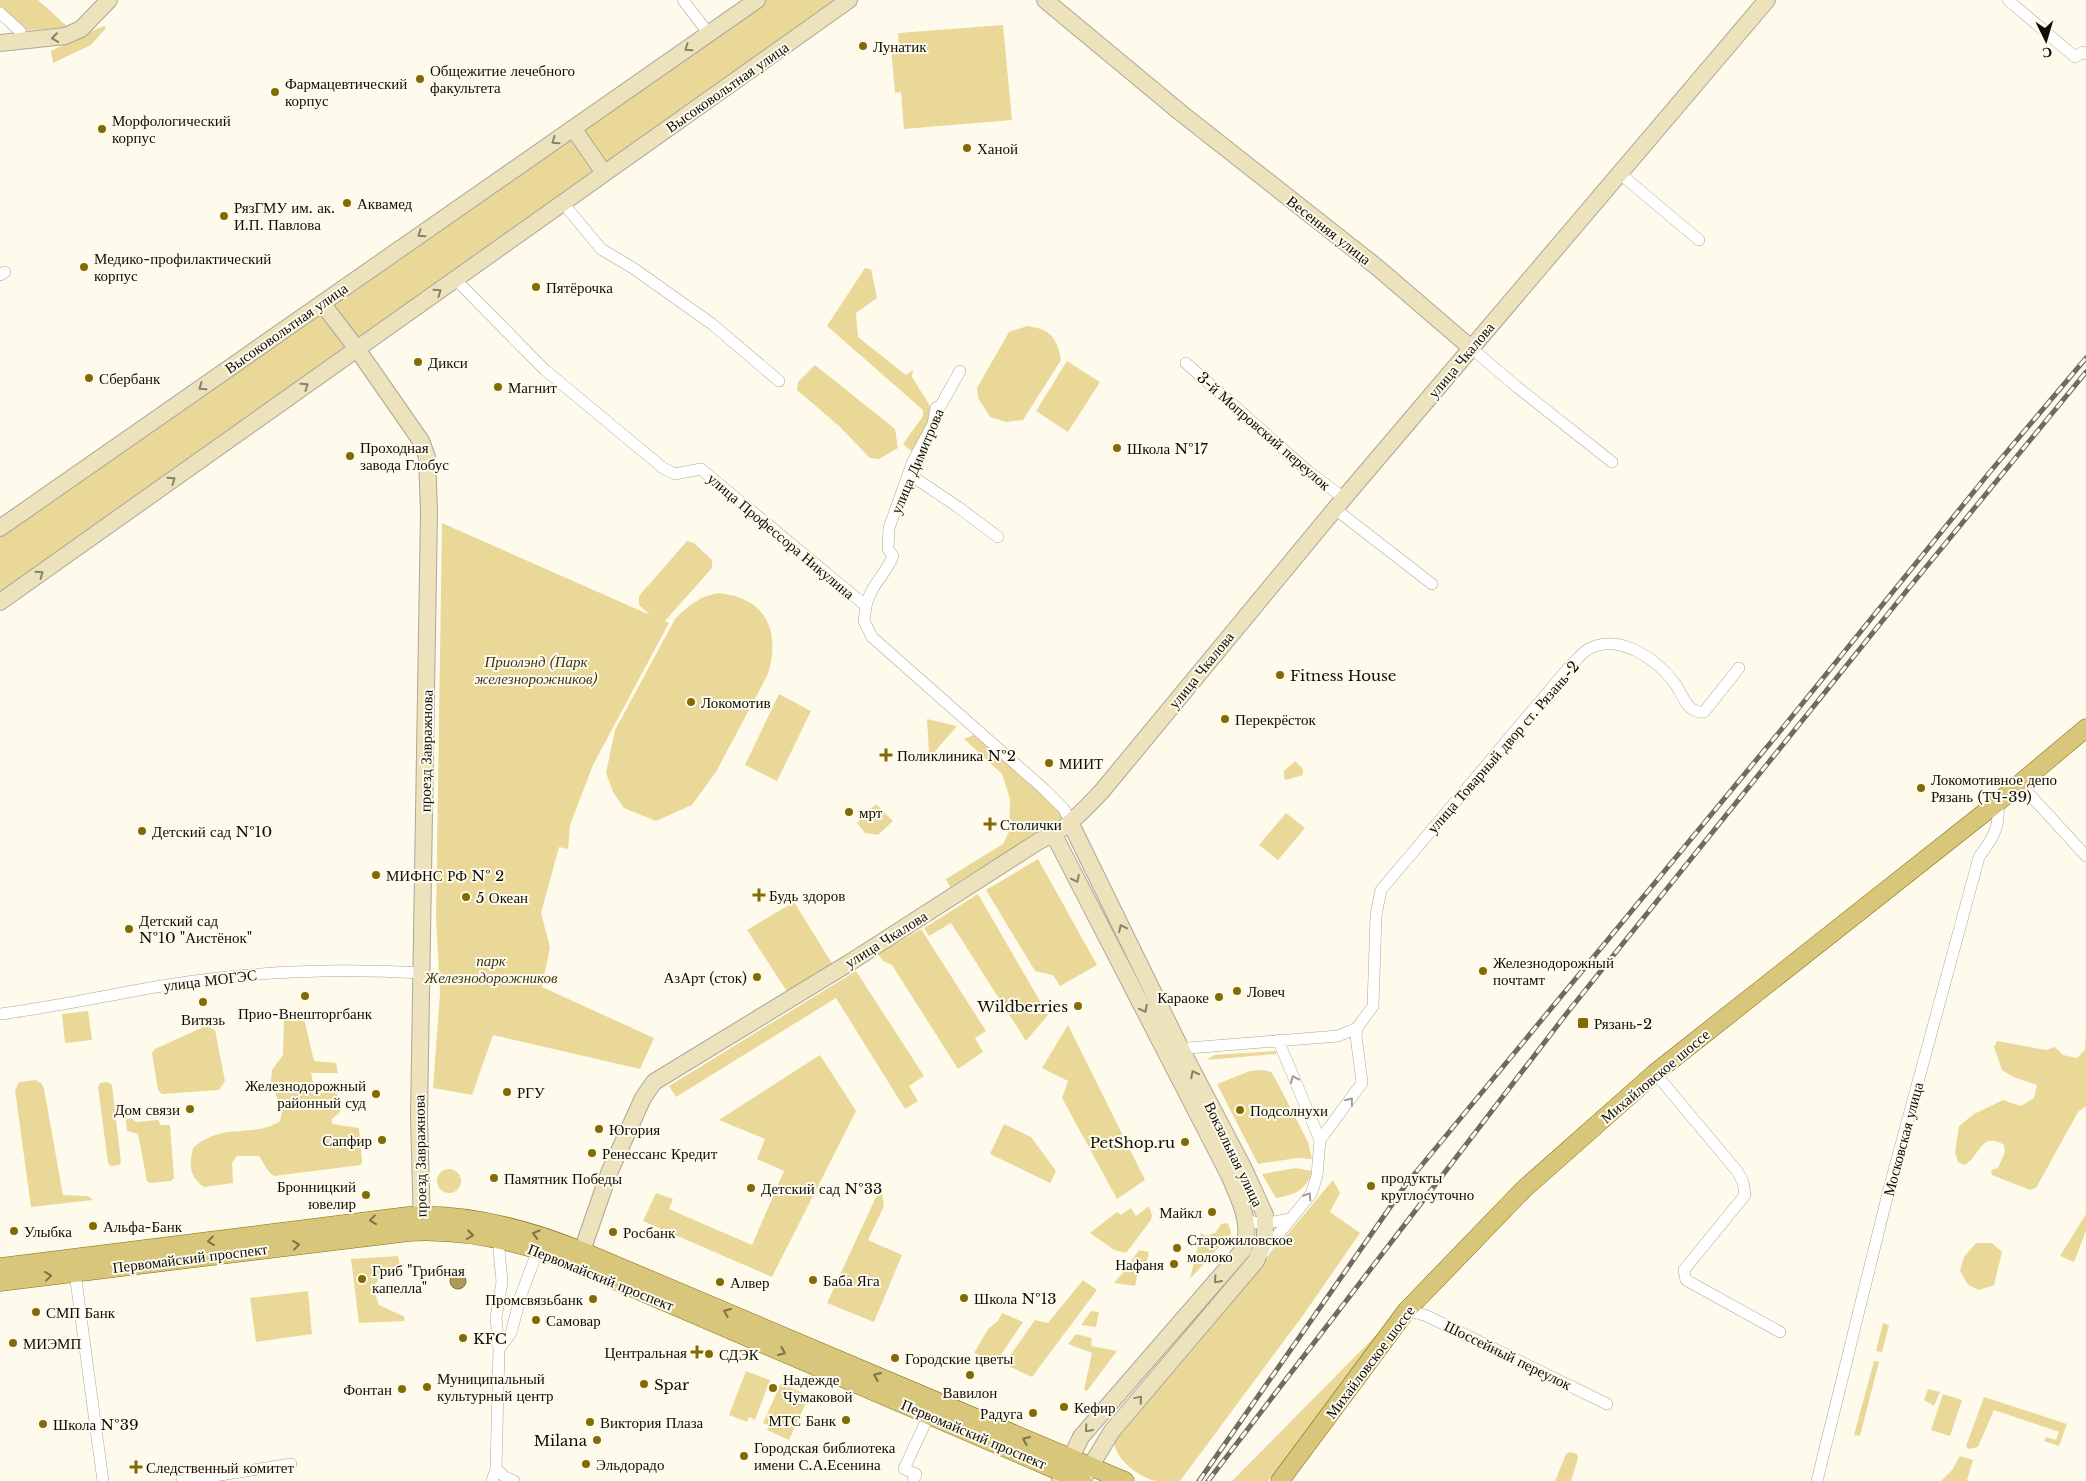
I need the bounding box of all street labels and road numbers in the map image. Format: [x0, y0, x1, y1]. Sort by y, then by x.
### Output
street label: Высоковольтная улица [662, 37, 792, 137]
street label: Весенняя улица [1283, 191, 1375, 269]
street label: Высоковольтная улица [221, 278, 351, 378]
street label: улица Чкалова [1424, 318, 1499, 402]
street label: 3-й Мопровский переулок [1193, 368, 1335, 495]
street label: улица Димитрова [886, 405, 948, 516]
street label: улица Профессора Никулина [704, 469, 859, 603]
street label: улица Чкалова [1164, 627, 1238, 712]
street label: улица Товарный двор ст. Рязань-2 [1423, 657, 1583, 837]
street label: проезд Завражнова [415, 689, 437, 812]
street label: улица Чкалова [841, 906, 931, 972]
street label: улица МОГЭС [162, 965, 258, 995]
street label: Михайловское шоссе [1597, 1025, 1714, 1127]
street label: Московская улица [1879, 1080, 1927, 1198]
street label: проезд Завражнова [409, 1094, 431, 1217]
street label: Вокзальная улица [1200, 1098, 1268, 1210]
street label: Первомайский проспект [111, 1239, 269, 1277]
street label: Первомайский проспект [525, 1239, 677, 1315]
street label: Михайловское шоссе [1321, 1301, 1419, 1422]
street label: Шоссейный переулок [1441, 1316, 1575, 1394]
street label: Первомайский проспект [899, 1395, 1050, 1473]

